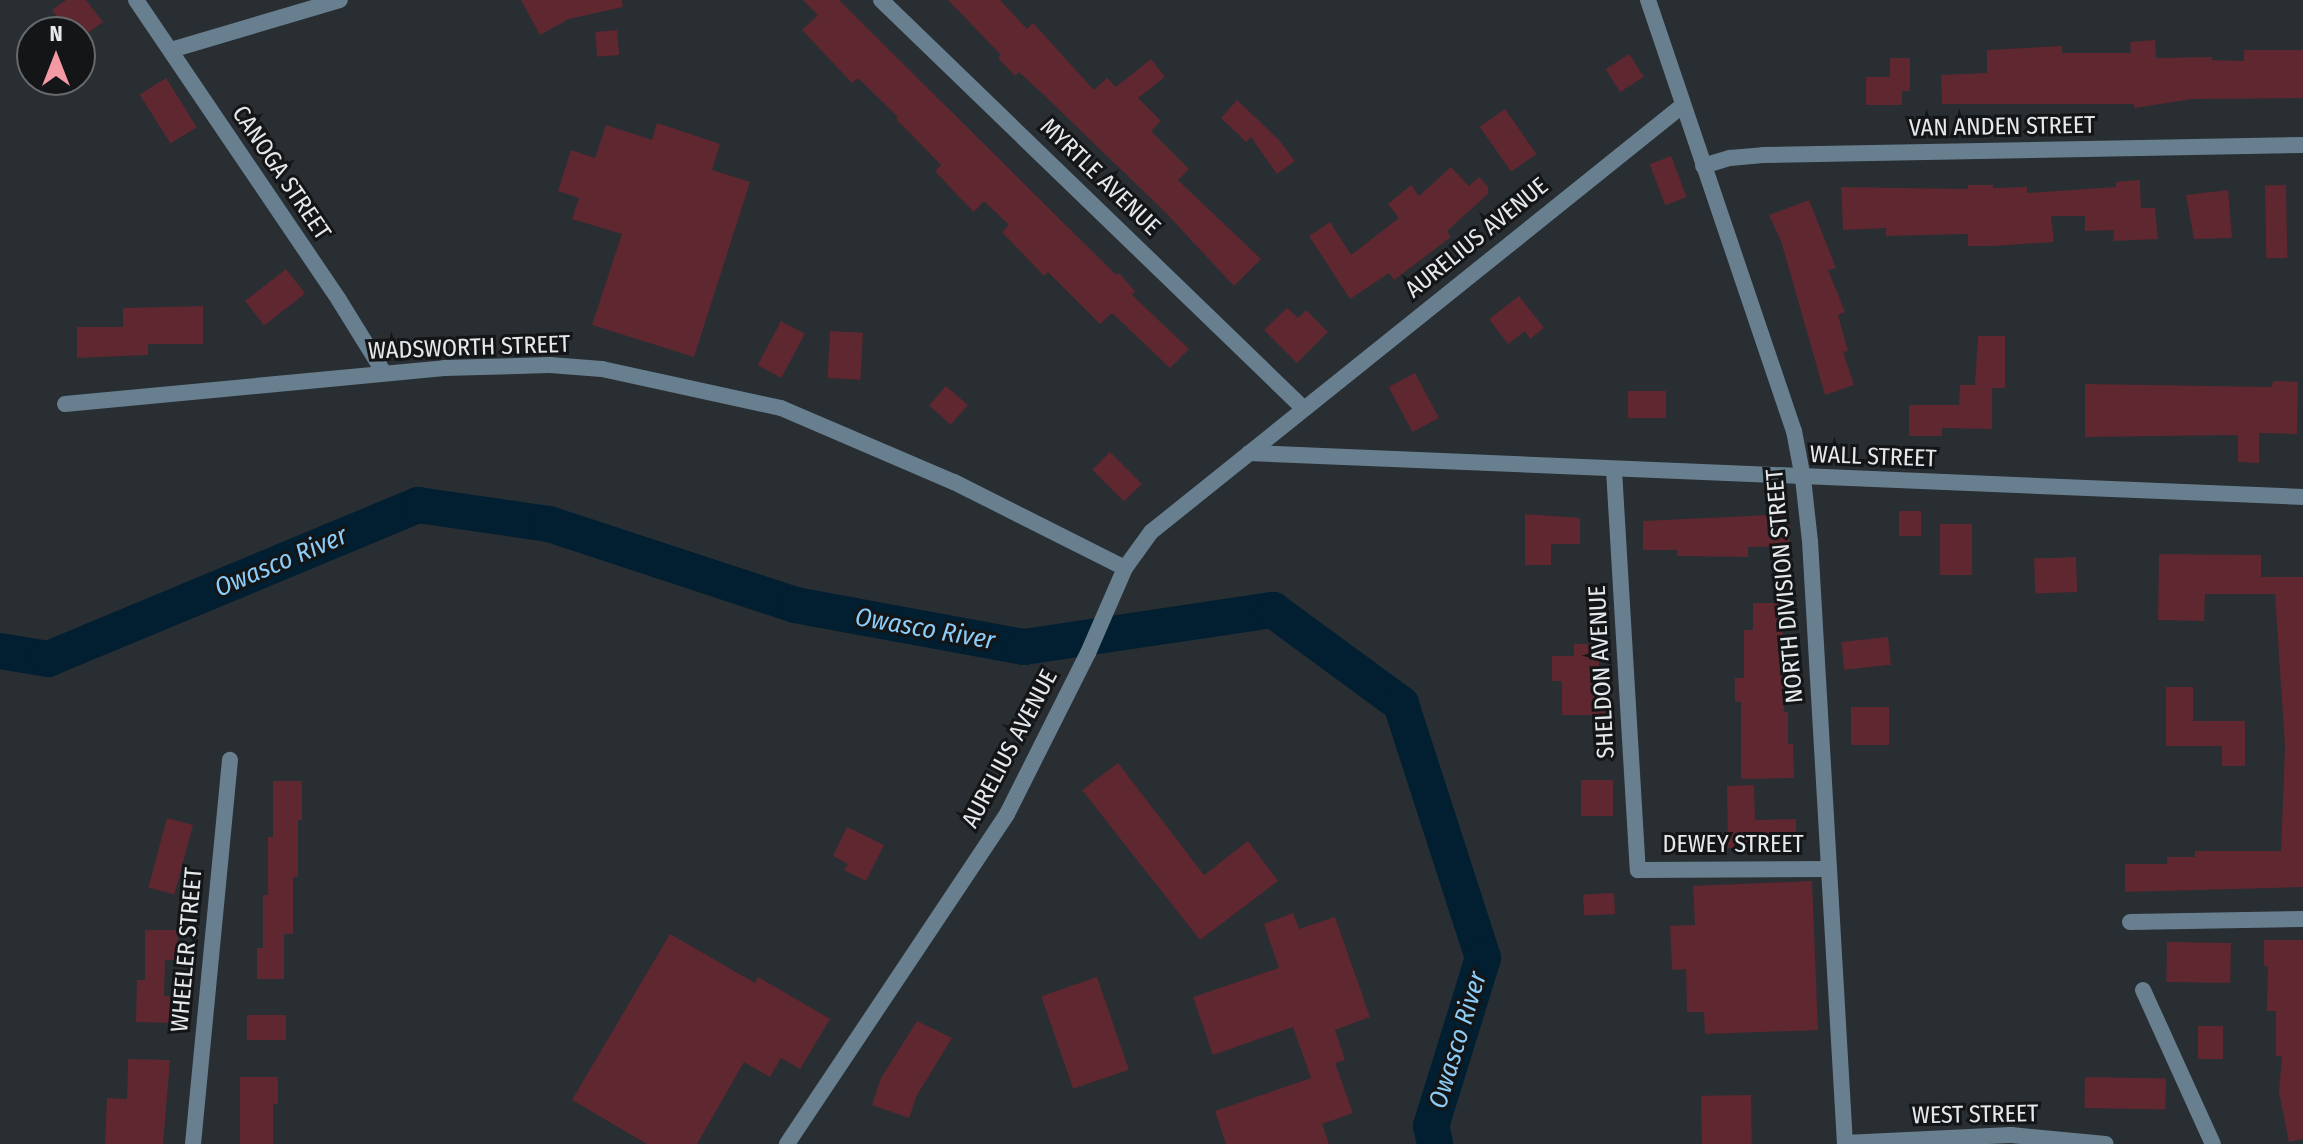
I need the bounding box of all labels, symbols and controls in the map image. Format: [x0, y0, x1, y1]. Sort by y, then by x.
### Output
north arrow [16, 16, 96, 96]
text: N [49, 20, 63, 47]
street label: CANOGA STREET [226, 100, 336, 246]
street label: VAN ANDEN STREET [1909, 111, 2095, 143]
street label: MYRTLE AVENUE [1034, 113, 1166, 241]
street label: AURELIUS AVENUE [1400, 172, 1554, 304]
street label: WADSWORTH STREET [367, 330, 571, 366]
street label: WALL STREET [1809, 440, 1937, 474]
street label: NORTH DIVISION STREET [1760, 468, 1810, 704]
water label: Owasco River [210, 520, 352, 604]
street label: SHELDON AVENUE [1583, 585, 1621, 759]
water label: Owasco River [853, 601, 997, 657]
street label: AURELIUS AVENUE [956, 665, 1064, 833]
street label: DEWEY STREET [1662, 831, 1804, 859]
street label: WHEELER STREET [165, 867, 209, 1033]
water label: Owasco River [1422, 968, 1494, 1112]
street label: WEST STREET [1912, 1099, 2038, 1131]

